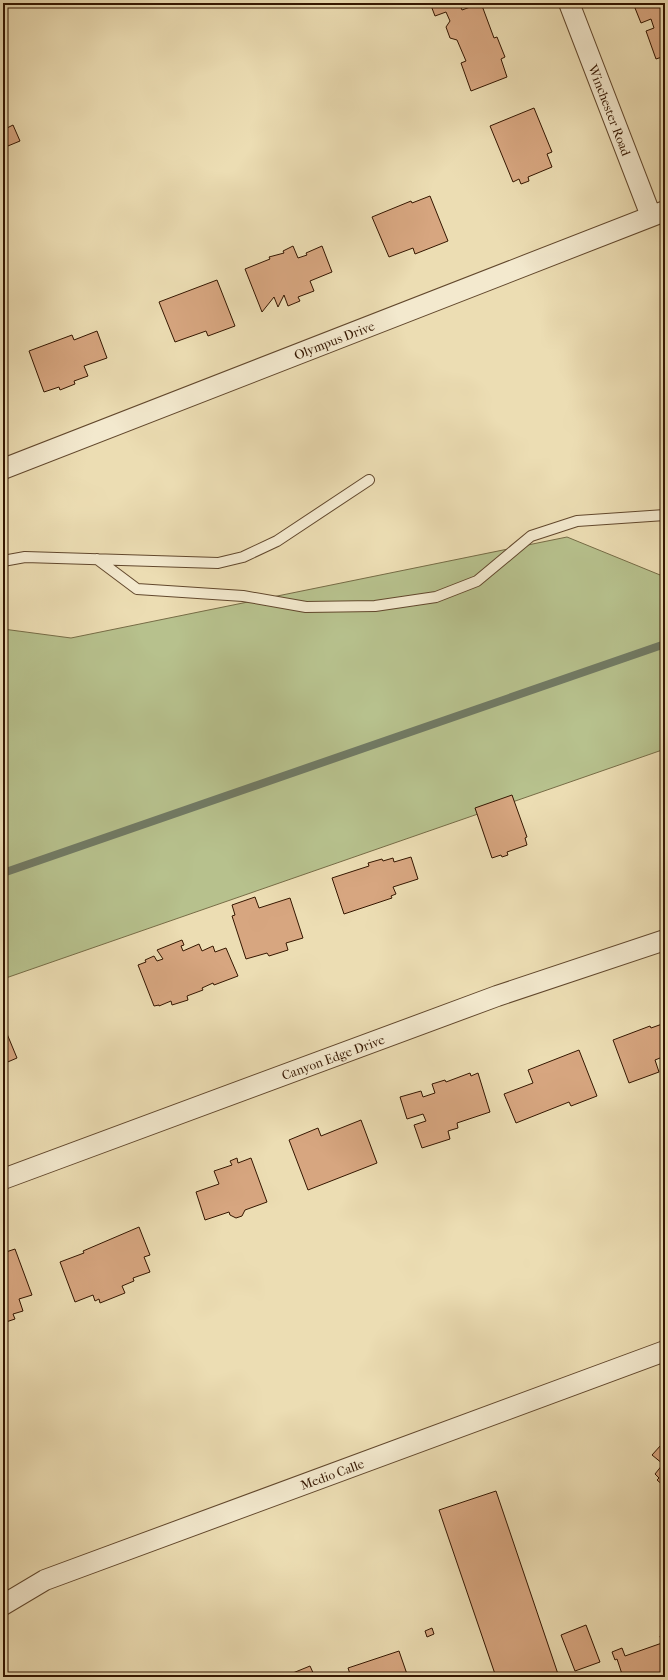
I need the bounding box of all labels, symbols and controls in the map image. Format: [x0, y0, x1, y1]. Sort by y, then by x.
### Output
street label: Winchester Road [585, 62, 634, 159]
street label: Olympus Drive [292, 318, 377, 363]
street label: Canyon Edge Drive [280, 1032, 387, 1083]
street label: Medio Calle [298, 1456, 367, 1493]

